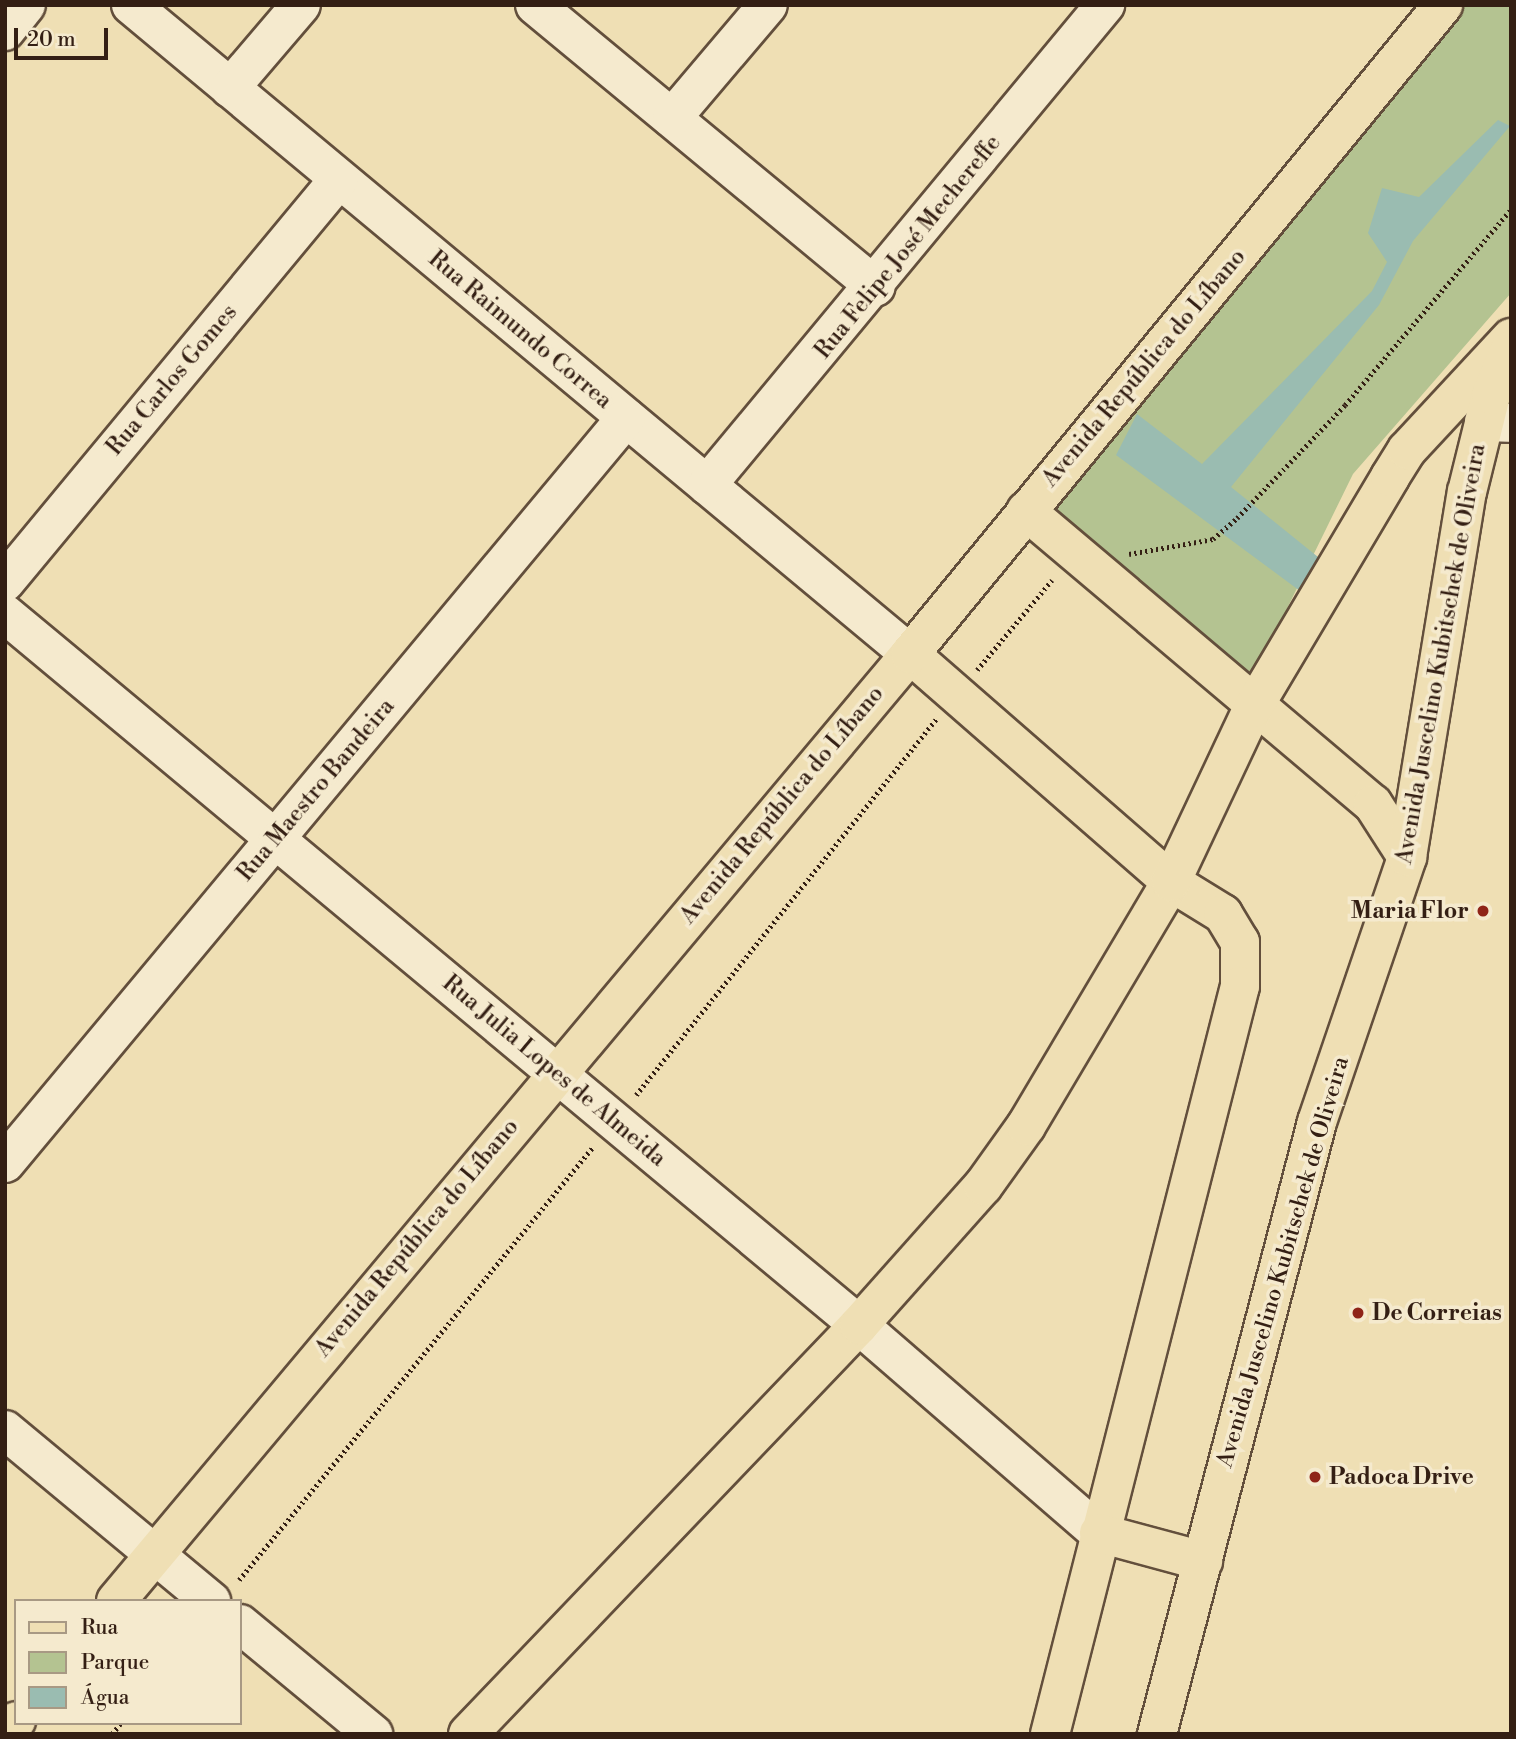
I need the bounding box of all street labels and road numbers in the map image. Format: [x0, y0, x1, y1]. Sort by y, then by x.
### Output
street label: Rua Felipe José Mechereffe [809, 130, 1007, 364]
street label: Avenida República do Líbano [1036, 243, 1252, 493]
street label: Rua Raimundo Correa [423, 245, 617, 415]
street label: Rua Carlos Gomes [101, 299, 243, 461]
street label: Avenida Juscelino Kubitschek de Oliveira [1390, 442, 1492, 866]
street label: Avenida República do Líbano [674, 680, 890, 930]
street label: Rua Maestro Bandeira [232, 693, 400, 887]
street label: Rua Julia Lopes de Almeida [437, 969, 671, 1173]
street label: Avenida Juscelino Kubitschek de Oliveira [1211, 1053, 1355, 1471]
street label: Avenida República do Líbano [309, 1113, 525, 1363]

